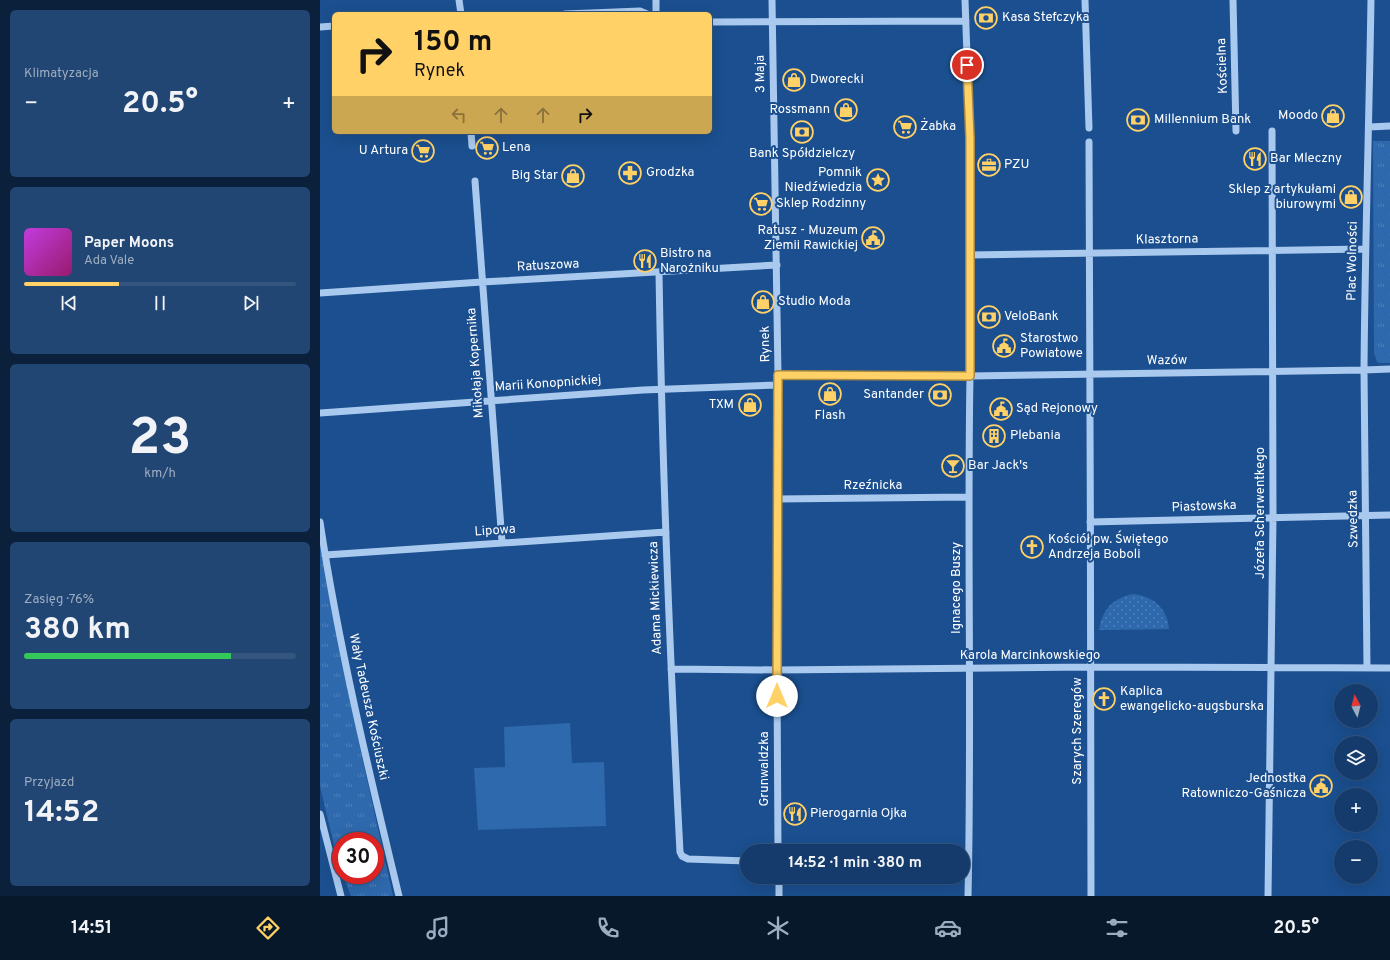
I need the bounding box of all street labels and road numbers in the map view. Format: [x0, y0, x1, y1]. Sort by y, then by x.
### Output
street label: Kościelna [1214, 38, 1232, 94]
street label: 3 Maja [753, 55, 769, 93]
street label: Plac Wolności [1344, 221, 1362, 301]
street label: Klasztorna [1136, 231, 1198, 249]
street label: Ratuszowa [516, 256, 580, 276]
street label: Mikołaja Kopernika [464, 307, 488, 419]
street label: Rynek [758, 325, 774, 363]
street label: Wazów [1147, 353, 1187, 369]
street label: Marii Konopnickiej [494, 372, 602, 396]
street label: Józefa Scherwentkego [1253, 447, 1269, 579]
street label: Rzeźnicka [844, 478, 902, 494]
street label: Szwedzka [1345, 490, 1363, 548]
street label: Piastowska [1171, 498, 1237, 516]
street label: Lipowa [474, 522, 516, 540]
street label: Adama Mickiewicza [646, 541, 666, 655]
street label: Ignacego Buszy [949, 542, 965, 634]
street label: Wały Tadeusza Kościuszki [345, 632, 391, 782]
street label: Karola Marcinkowskiego [960, 648, 1100, 664]
street label: Szarych Szeregów [1070, 677, 1086, 785]
street label: Grunwaldzka [757, 731, 773, 807]

